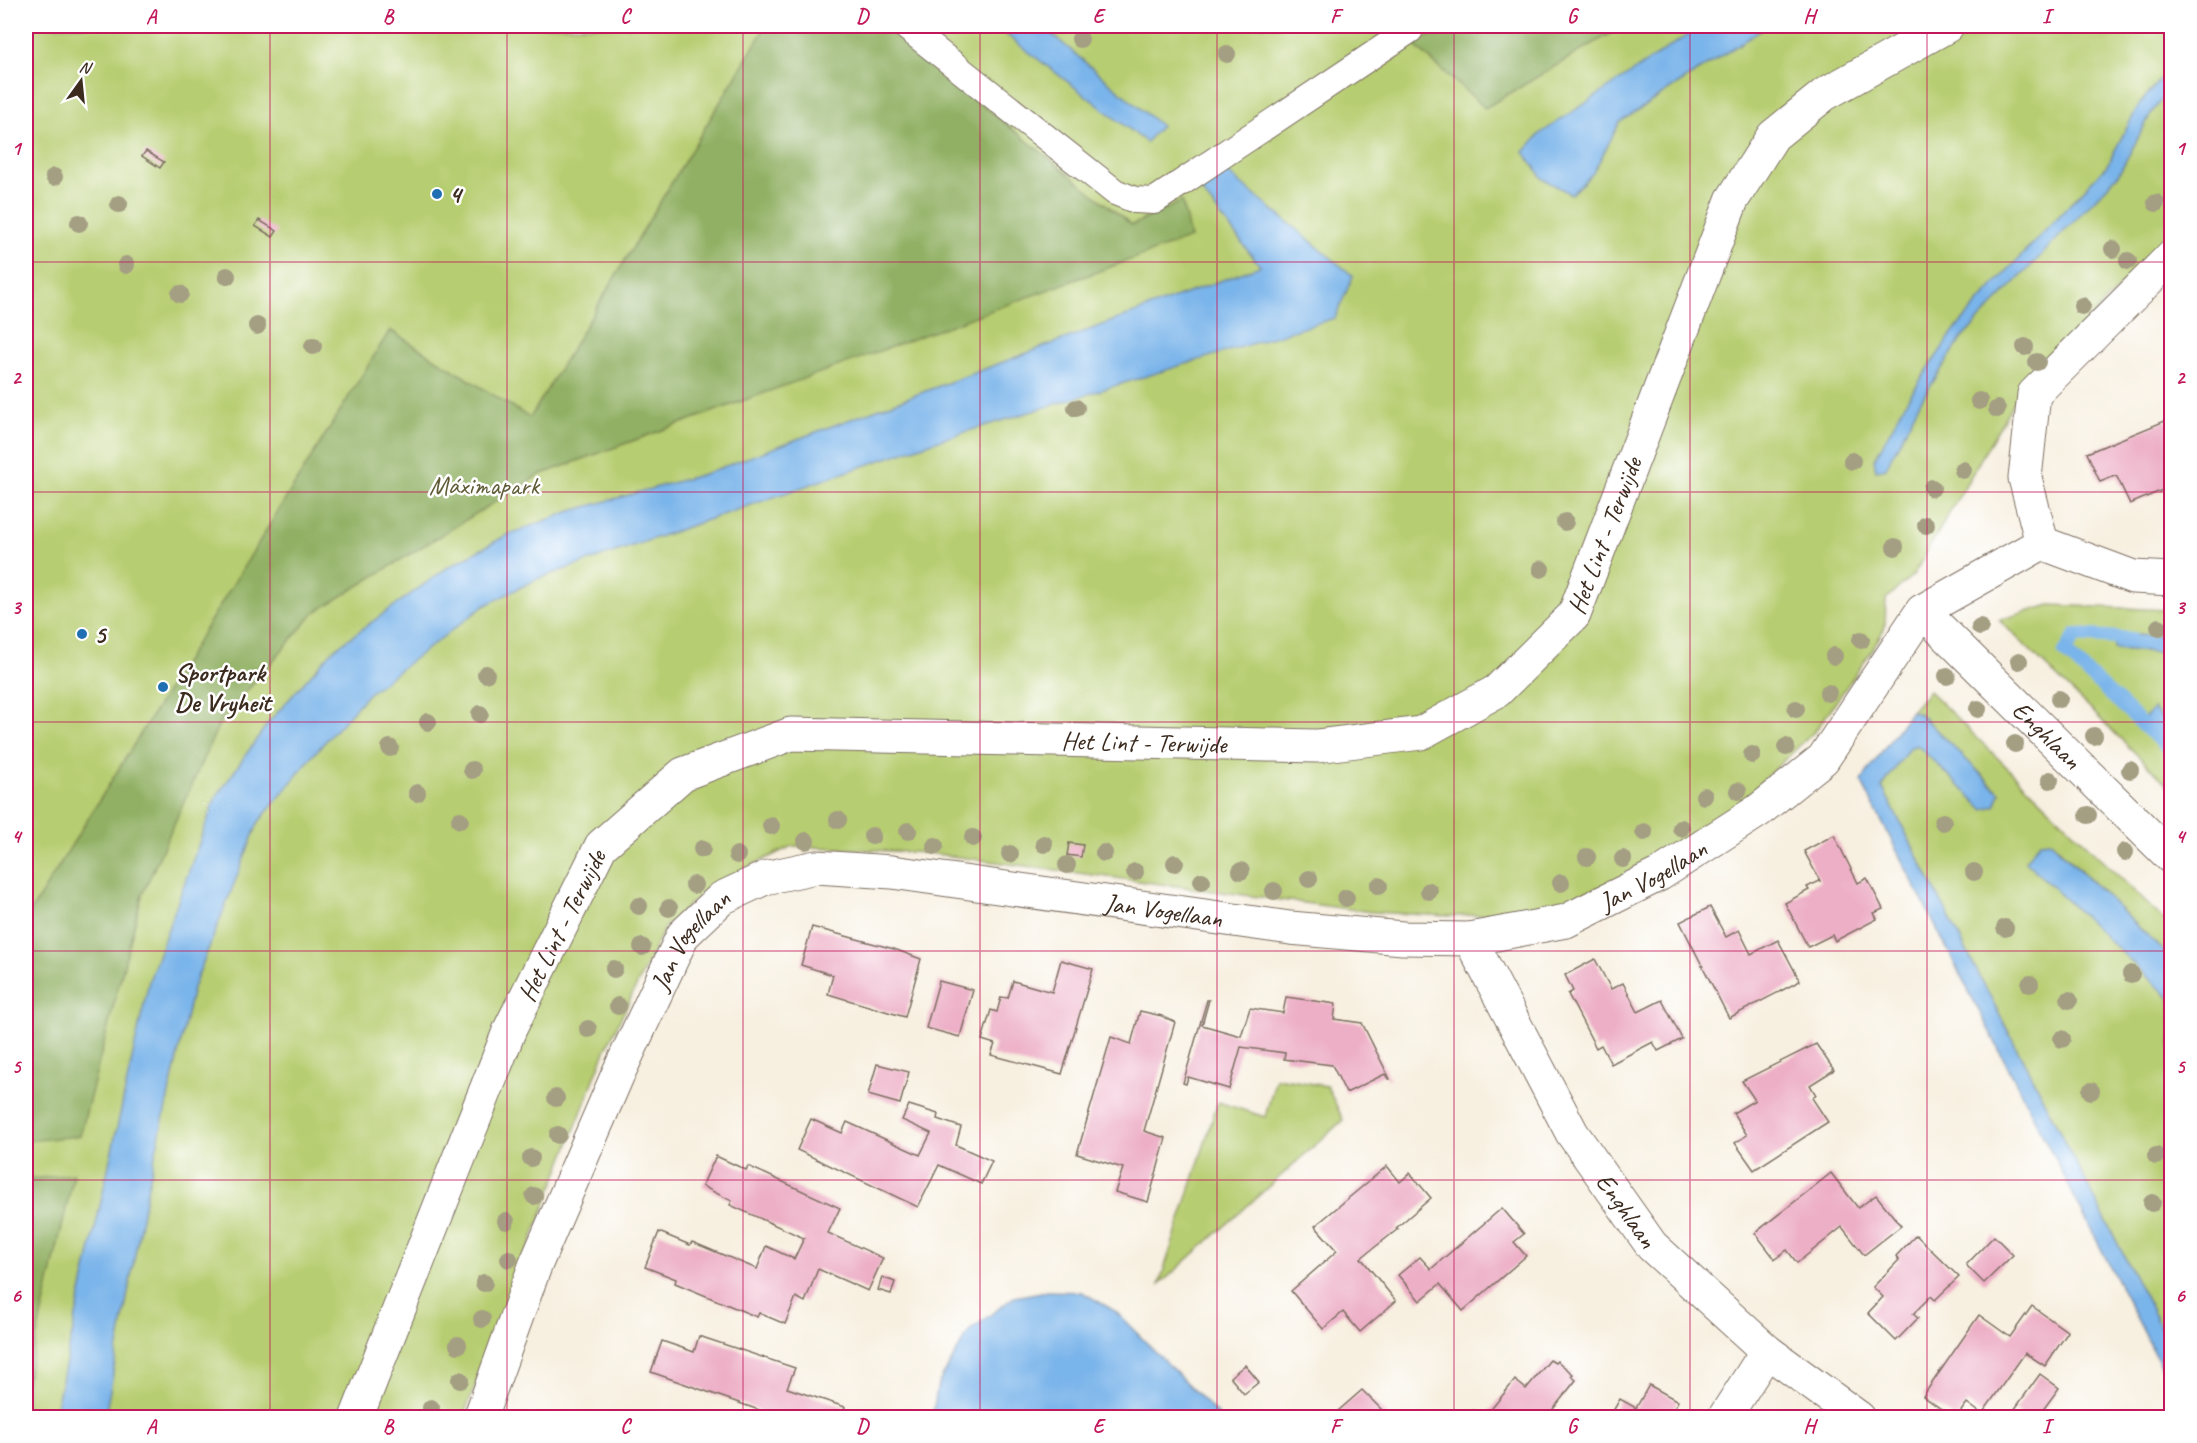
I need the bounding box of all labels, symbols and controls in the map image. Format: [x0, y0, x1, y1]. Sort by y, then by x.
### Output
text: A [146, 4, 158, 29]
text: B [383, 4, 395, 29]
text: C [620, 4, 632, 29]
text: D [856, 4, 870, 29]
text: E [1093, 4, 1107, 29]
text: F [1330, 4, 1344, 29]
text: G [1567, 4, 1580, 29]
text: H [1803, 4, 1818, 29]
text: I [2042, 4, 2055, 29]
north arrow [51, 51, 111, 111]
text: N [77, 57, 95, 79]
text: 1 [12, 136, 23, 161]
text: 1 [2176, 136, 2187, 161]
place label: 4 [449, 178, 464, 211]
marker: 4 [430, 187, 444, 201]
text: 2 [12, 365, 23, 390]
text: 2 [2176, 365, 2187, 390]
street label: Het Lint - Terwijde [1560, 451, 1650, 619]
park label: Máximapark [429, 469, 540, 502]
text: 3 [12, 595, 23, 620]
text: 3 [2176, 595, 2187, 620]
place label: 5 [94, 618, 108, 651]
marker: 5 [75, 627, 89, 641]
place label: Sportpark De Vryheit [175, 656, 273, 719]
marker: Sportpark De Vryheit [156, 680, 170, 694]
street label: Enghlaan [2005, 694, 2089, 777]
street label: Het Lint - Terwijde [1061, 724, 1228, 761]
text: 4 [12, 824, 24, 849]
text: 4 [2176, 824, 2188, 849]
street label: Jan Vogellaan [1592, 832, 1713, 920]
street label: Het Lint - Terwijde [510, 843, 614, 1007]
street label: Jan Vogellaan [643, 883, 738, 998]
street label: Jan Vogellaan [1101, 886, 1225, 935]
text: 5 [12, 1054, 23, 1079]
text: 5 [2176, 1054, 2187, 1079]
street label: Enghlaan [1589, 1167, 1664, 1255]
text: 6 [11, 1283, 22, 1308]
text: 6 [2175, 1283, 2186, 1308]
text: A [146, 1414, 158, 1439]
text: B [383, 1414, 395, 1439]
text: C [620, 1414, 632, 1439]
text: D [856, 1414, 870, 1439]
text: E [1093, 1414, 1107, 1439]
text: F [1330, 1414, 1344, 1439]
text: G [1567, 1414, 1580, 1439]
text: H [1803, 1414, 1818, 1439]
text: I [2042, 1414, 2055, 1439]

